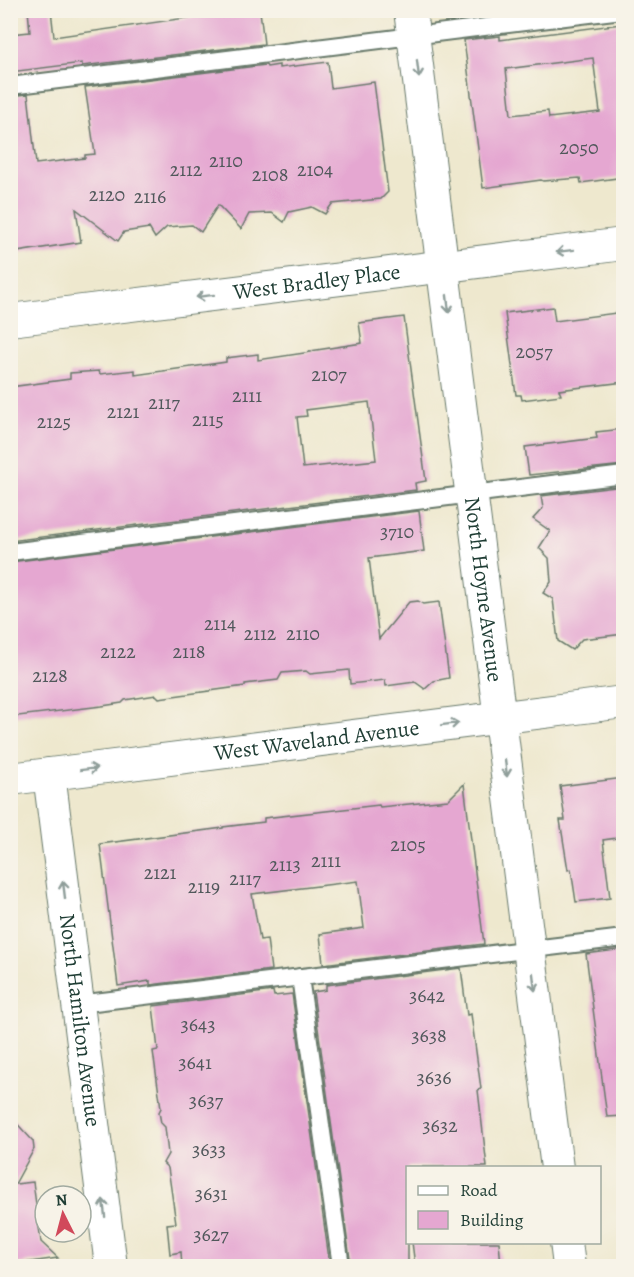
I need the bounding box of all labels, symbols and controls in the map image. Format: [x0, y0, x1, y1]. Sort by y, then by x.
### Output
one-way arrow [412, 58, 423, 78]
house number: 2050 [559, 134, 599, 161]
house number: 2110 [209, 147, 243, 174]
house number: 2112 [170, 156, 203, 183]
house number: 2104 [297, 156, 333, 183]
house number: 2108 [252, 161, 288, 188]
house number: 2120 [89, 181, 125, 208]
house number: 2116 [134, 183, 166, 210]
one-way arrow [556, 246, 576, 257]
street label: West Bradley Place [230, 257, 402, 307]
one-way arrow [196, 290, 216, 301]
one-way arrow [442, 293, 453, 313]
house number: 2057 [515, 338, 553, 365]
house number: 2107 [311, 361, 347, 388]
house number: 2111 [232, 382, 262, 409]
house number: 2117 [148, 389, 180, 416]
house number: 2121 [107, 398, 139, 425]
house number: 2115 [192, 406, 224, 433]
house number: 2125 [37, 408, 71, 435]
street label: North Hoyne Avenue [457, 495, 510, 684]
house number: 3710 [380, 518, 414, 545]
house number: 2114 [204, 610, 236, 637]
house number: 2112 [244, 620, 277, 647]
house number: 2110 [286, 620, 320, 647]
house number: 2122 [100, 638, 136, 665]
house number: 2118 [173, 638, 205, 665]
house number: 2128 [32, 662, 68, 689]
street label: West Waveland Avenue [211, 713, 421, 768]
one-way arrow [439, 718, 459, 729]
one-way arrow [501, 758, 512, 777]
one-way arrow [79, 763, 99, 774]
house number: 2105 [390, 831, 426, 858]
house number: 2111 [311, 847, 341, 874]
house number: 2113 [269, 851, 301, 878]
house number: 2121 [144, 859, 176, 886]
house number: 2117 [229, 865, 261, 892]
house number: 2119 [188, 873, 220, 900]
one-way arrow [58, 881, 69, 900]
street label: North Hamilton Avenue [52, 912, 108, 1128]
one-way arrow [528, 972, 539, 992]
house number: 3642 [409, 982, 446, 1009]
house number: 3643 [181, 1011, 215, 1038]
house number: 3638 [411, 1022, 447, 1049]
house number: 3641 [178, 1049, 212, 1076]
house number: 3636 [416, 1064, 452, 1091]
house number: 3637 [189, 1087, 224, 1114]
house number: 3632 [422, 1112, 458, 1139]
house number: 3633 [192, 1136, 226, 1163]
legend [406, 1166, 601, 1244]
text: Road [460, 1178, 498, 1202]
house number: 3631 [195, 1180, 228, 1207]
north arrow [33, 1184, 93, 1244]
text: N [55, 1188, 69, 1212]
one-way arrow [98, 1199, 109, 1219]
text: Building [460, 1208, 524, 1232]
house number: 3627 [193, 1221, 229, 1248]

